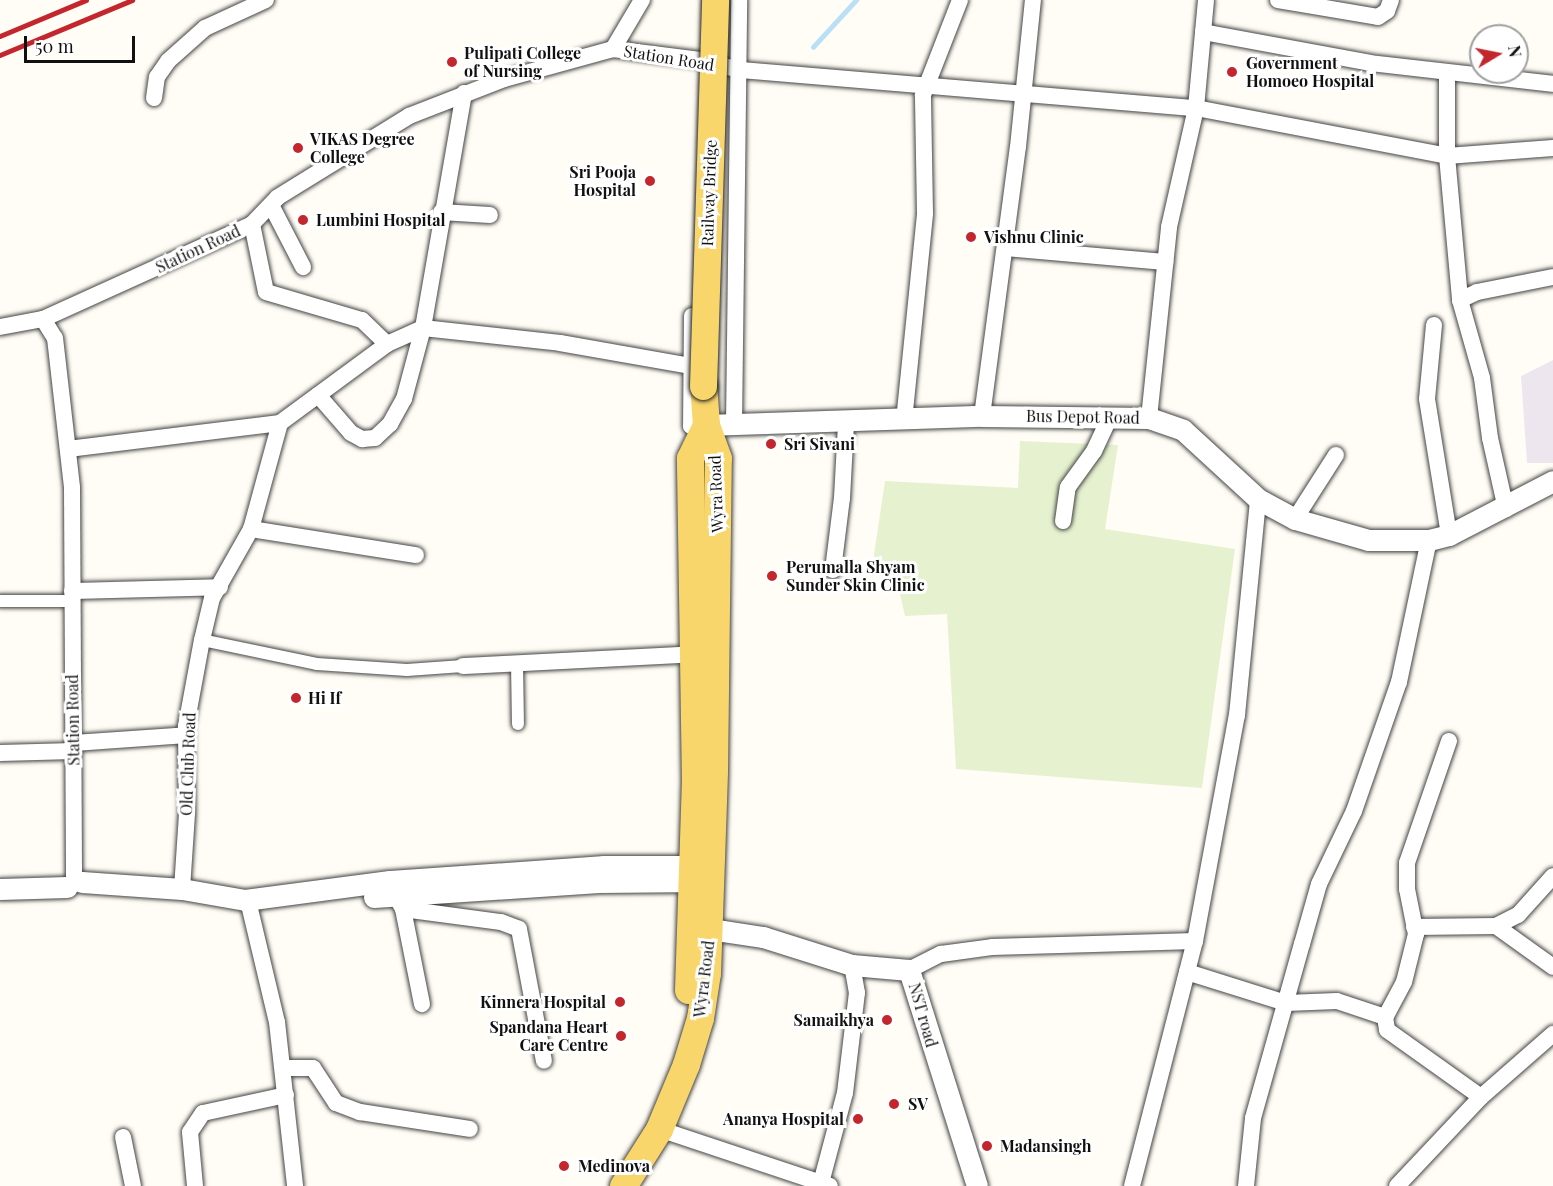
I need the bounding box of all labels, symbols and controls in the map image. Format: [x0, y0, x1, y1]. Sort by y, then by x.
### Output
scale bar [27, 24, 138, 62]
north arrow [1469, 24, 1529, 84]
text: 50 m [35, 34, 74, 58]
street label: Station Road [622, 41, 716, 75]
place label: Pulipati College of Nursing [464, 43, 581, 81]
text: N [1504, 44, 1527, 59]
place label: Government Homoeo Hospital [1246, 53, 1374, 91]
marker: Pulipati College of Nursing [445, 55, 459, 69]
marker: Government Homoeo Hospital [1223, 63, 1241, 81]
place label: VIKAS Degree College [310, 129, 415, 167]
street label: Railway Bridge [698, 139, 720, 247]
marker: VIKAS Degree College [291, 141, 305, 155]
place label: Sri Pooja Hospital [569, 162, 636, 200]
marker: Sri Pooja Hospital [641, 172, 659, 190]
place label: Lumbini Hospital [316, 210, 445, 230]
marker: Lumbini Hospital [294, 211, 312, 229]
street label: Station Road [153, 221, 243, 277]
place label: Vishnu Clinic [984, 227, 1084, 247]
marker: Vishnu Clinic [962, 228, 980, 246]
street label: Bus Depot Road [1026, 406, 1140, 428]
place label: Sri Sivani [784, 434, 855, 454]
marker: Sri Sivani [762, 435, 780, 453]
street label: Wyra Road [705, 455, 727, 533]
place label: Perumalla Shyam Sunder Skin Clinic [786, 557, 925, 595]
marker: Perumalla Shyam Sunder Skin Clinic [763, 567, 781, 585]
street label: Station Road [63, 674, 83, 766]
place label: Hi If [308, 688, 341, 708]
marker: Hi If [289, 691, 303, 705]
street label: Old Club Road [177, 712, 199, 816]
street label: Wyra Road [690, 939, 718, 1019]
street label: NST road [905, 980, 941, 1050]
place label: Kinnera Hospital [480, 992, 606, 1012]
marker: Kinnera Hospital [611, 993, 629, 1011]
place label: Samaikhya [794, 1010, 874, 1030]
marker: Samaikhya [878, 1011, 896, 1029]
place label: Spandana Heart Care Centre [489, 1017, 608, 1055]
marker: Spandana Heart Care Centre [612, 1027, 630, 1045]
place label: SV [908, 1094, 928, 1114]
marker: SV [885, 1095, 903, 1113]
place label: Ananya Hospital [723, 1109, 844, 1129]
marker: Ananya Hospital [849, 1110, 867, 1128]
place label: Madansingh [1000, 1136, 1091, 1156]
marker: Madansingh [978, 1137, 996, 1155]
place label: Medinova [578, 1156, 650, 1176]
marker: Medinova [555, 1157, 573, 1175]

